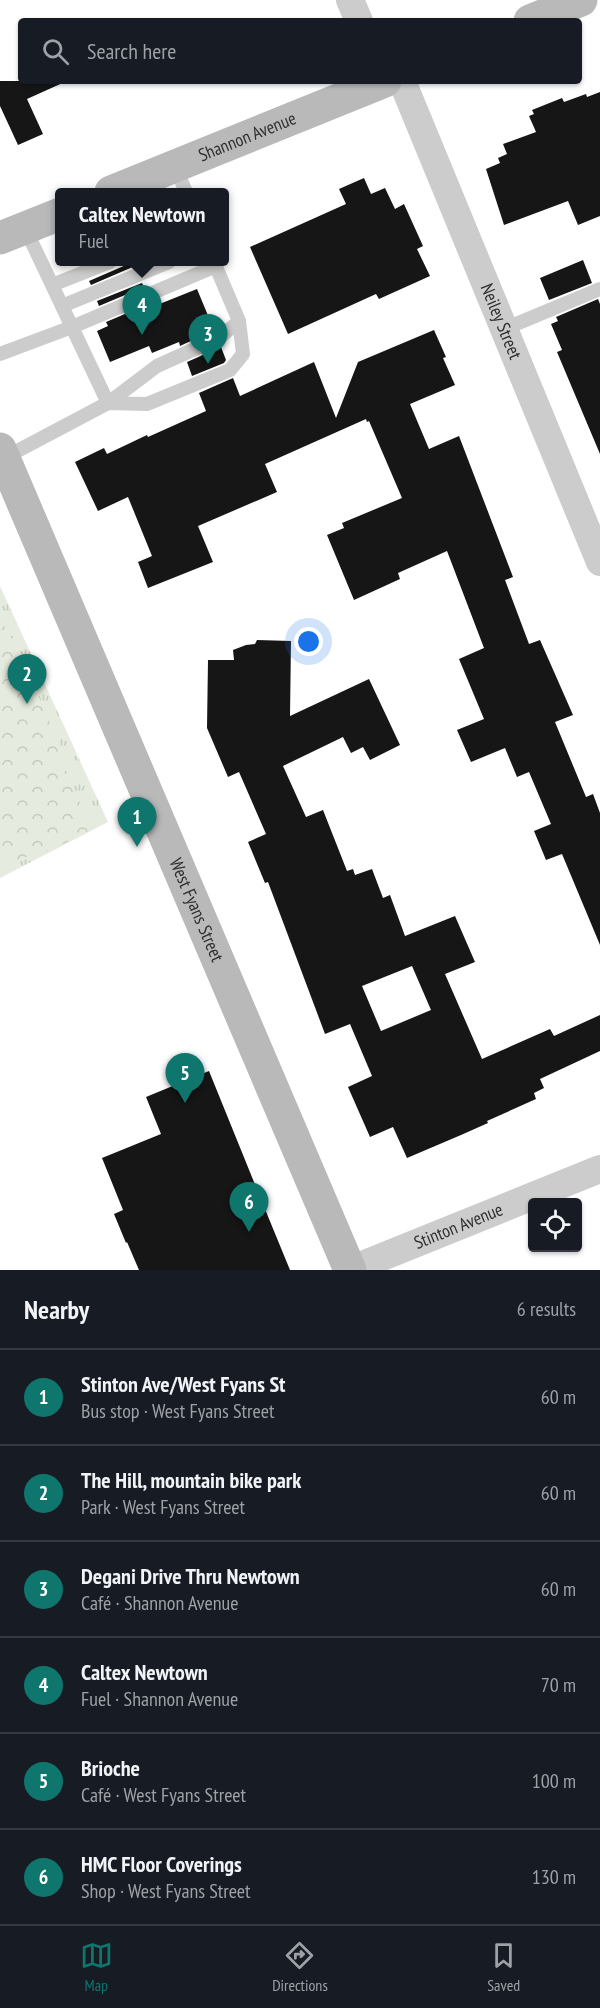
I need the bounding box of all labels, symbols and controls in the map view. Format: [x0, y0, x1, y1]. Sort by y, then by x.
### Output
search box [18, 18, 582, 84]
icon: search [39, 35, 72, 68]
text: Search here [87, 37, 176, 65]
street label: Shannon Avenue [195, 106, 299, 166]
popup [55, 188, 229, 266]
text: Caltex Newtown [79, 200, 205, 228]
text: Fuel [79, 228, 109, 254]
street label: Neiley Street [476, 280, 527, 363]
pin: 4 [122, 286, 162, 335]
pin: 3 [188, 314, 228, 364]
your location [294, 627, 323, 656]
pin: 2 [8, 654, 46, 704]
pin: 1 [118, 798, 156, 847]
street label: West Fyans Street [165, 854, 229, 965]
pin: 5 [166, 1054, 204, 1103]
pin: 6 [230, 1182, 268, 1232]
street label: Stinton Avenue [410, 1197, 506, 1254]
map controls [528, 1198, 582, 1252]
button: locate [528, 1198, 582, 1252]
text: Nearby [24, 1293, 89, 1326]
text: 6 results [517, 1296, 576, 1322]
text: Stinton Ave/West Fyans St [81, 1370, 286, 1398]
text: 1 [39, 1384, 48, 1410]
text: 60 m [541, 1384, 576, 1410]
text: Bus stop · West Fyans Street [81, 1398, 274, 1424]
text: The Hill, mountain bike park [81, 1466, 301, 1494]
text: 2 [39, 1480, 48, 1506]
text: 60 m [541, 1480, 576, 1506]
text: Park · West Fyans Street [81, 1494, 245, 1520]
text: Degani Drive Thru Newtown [81, 1562, 300, 1590]
text: 3 [39, 1576, 48, 1602]
text: 60 m [541, 1576, 576, 1602]
text: Café · Shannon Avenue [81, 1590, 239, 1616]
text: Caltex Newtown [81, 1658, 208, 1686]
text: 4 [39, 1672, 48, 1698]
text: 70 m [541, 1672, 576, 1698]
text: Fuel · Shannon Avenue [81, 1686, 238, 1712]
text: Brioche [81, 1754, 140, 1782]
text: 5 [39, 1768, 48, 1794]
text: 100 m [532, 1768, 576, 1794]
text: Café · West Fyans Street [81, 1782, 246, 1808]
text: HMC Floor Coverings [81, 1850, 242, 1878]
text: 6 [39, 1864, 48, 1890]
text: 130 m [532, 1864, 576, 1890]
text: Shop · West Fyans Street [81, 1878, 251, 1904]
tab: Map [80, 1939, 113, 1995]
tab: Directions [272, 1939, 328, 1995]
tab: Saved [487, 1939, 520, 1995]

